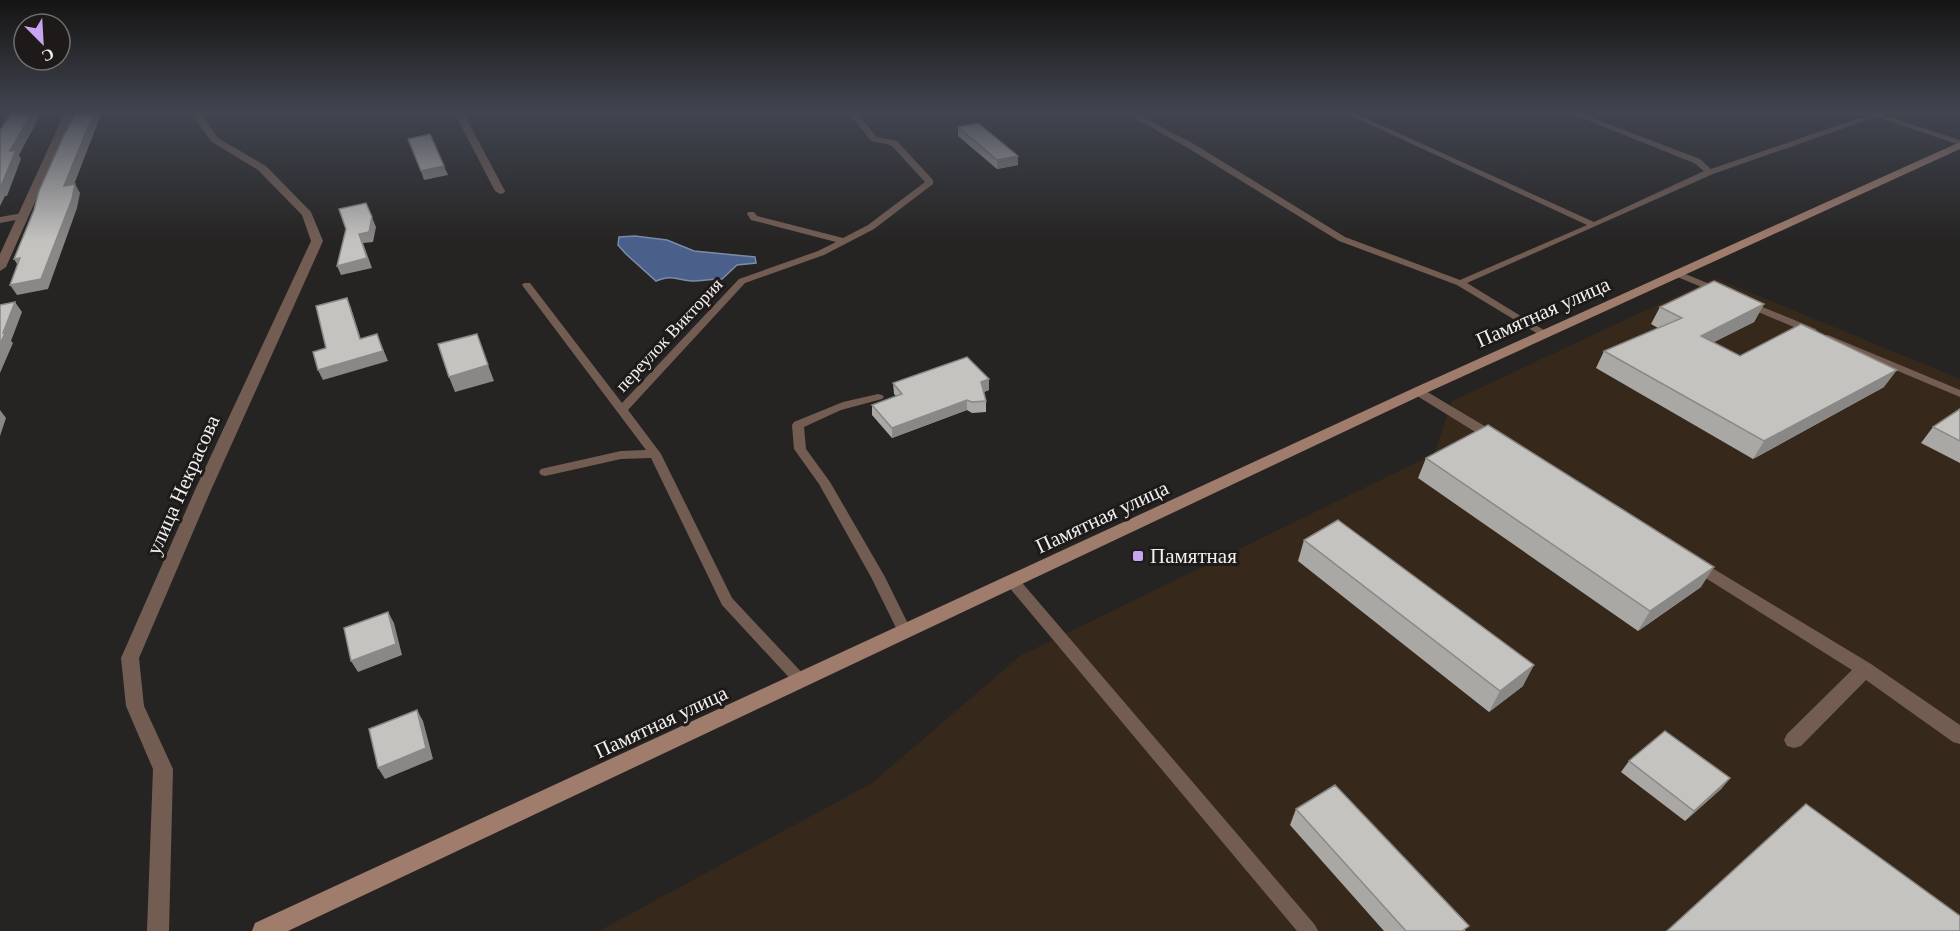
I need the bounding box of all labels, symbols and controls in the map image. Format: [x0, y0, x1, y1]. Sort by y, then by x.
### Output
north arrow [12, 12, 72, 72]
text: С [39, 45, 57, 65]
street label: Памятная улица [1472, 271, 1614, 352]
street label: переулок Виктория [611, 274, 727, 396]
street label: улица Некрасова [141, 411, 225, 559]
street label: Памятная улица [1032, 475, 1173, 558]
place label: Памятная [1150, 544, 1237, 568]
marker: Памятная [1131, 549, 1145, 563]
street label: Памятная улица [591, 680, 732, 763]

